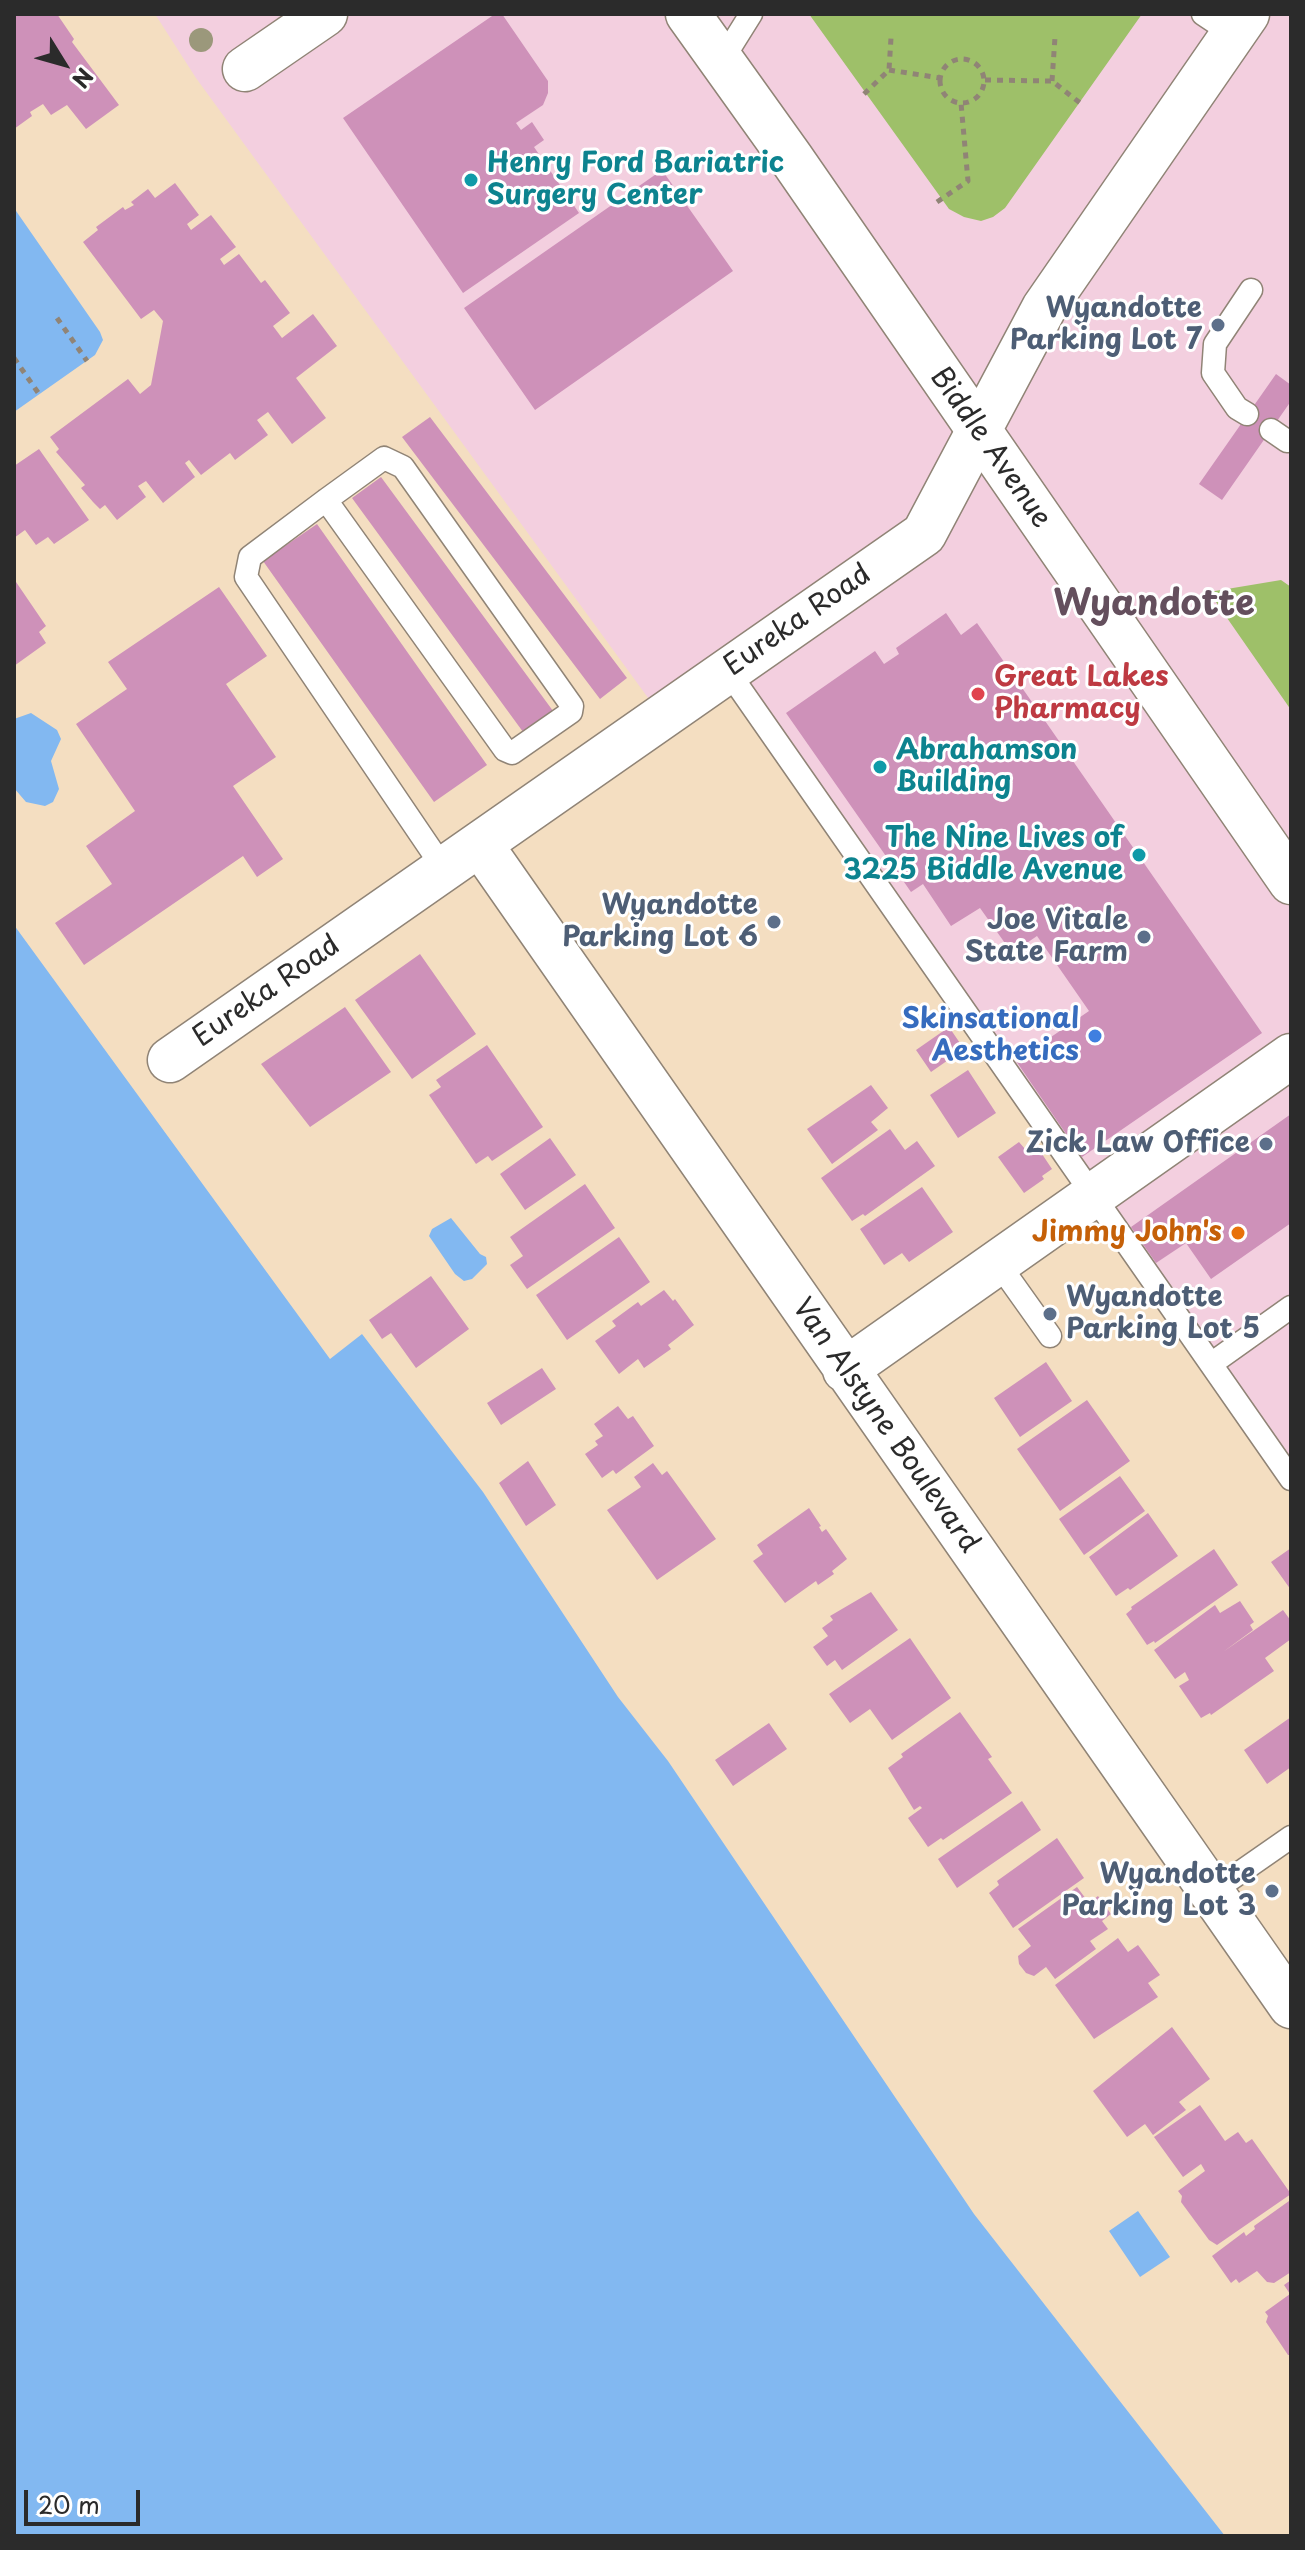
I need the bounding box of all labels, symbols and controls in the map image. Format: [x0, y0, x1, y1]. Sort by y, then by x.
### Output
north arrow [24, 24, 104, 104]
text: N [65, 62, 102, 96]
place label: Henry Ford Bariatric Surgery Center [487, 147, 784, 213]
marker: Henry Ford Bariatric Surgery Center [462, 171, 480, 189]
place label: Wyandotte Parking Lot 7 [1010, 292, 1202, 358]
marker: Wyandotte Parking Lot 7 [1209, 316, 1227, 334]
street label: Biddle Avenue [922, 361, 1058, 535]
street label: Eureka Road [718, 558, 878, 684]
district label: Wyandotte [1053, 583, 1255, 627]
place label: Great Lakes Pharmacy [994, 661, 1169, 727]
marker: Great Lakes Pharmacy [969, 685, 987, 703]
place label: Abrahamson Building [896, 734, 1077, 800]
marker: Abrahamson Building [871, 758, 889, 776]
place label: The Nine Lives of 3225 Biddle Avenue [843, 822, 1123, 888]
marker: The Nine Lives of 3225 Biddle Avenue [1130, 846, 1148, 864]
place label: Wyandotte Parking Lot 6 [562, 889, 758, 955]
place label: Joe Vitale State Farm [965, 904, 1128, 970]
marker: Wyandotte Parking Lot 6 [765, 913, 783, 931]
marker: Joe Vitale State Farm [1135, 928, 1153, 946]
street label: Eureka Road [187, 929, 347, 1055]
place label: Skinsational Aesthetics [902, 1003, 1079, 1069]
marker: Skinsational Aesthetics [1086, 1027, 1104, 1045]
place label: Zick Law Office [1026, 1127, 1250, 1161]
marker: Zick Law Office [1257, 1135, 1275, 1153]
place label: Jimmy John's [1032, 1216, 1222, 1250]
marker: Jimmy John's [1229, 1224, 1247, 1242]
place label: Wyandotte Parking Lot 5 [1066, 1281, 1260, 1347]
street label: Van Alstyne Boulevard [784, 1292, 986, 1560]
marker: Wyandotte Parking Lot 5 [1041, 1305, 1059, 1323]
place label: Wyandotte Parking Lot 3 [1062, 1858, 1256, 1924]
marker: Wyandotte Parking Lot 3 [1263, 1882, 1281, 1900]
scale bar [28, 2474, 144, 2524]
text: 20 m [38, 2486, 100, 2522]

